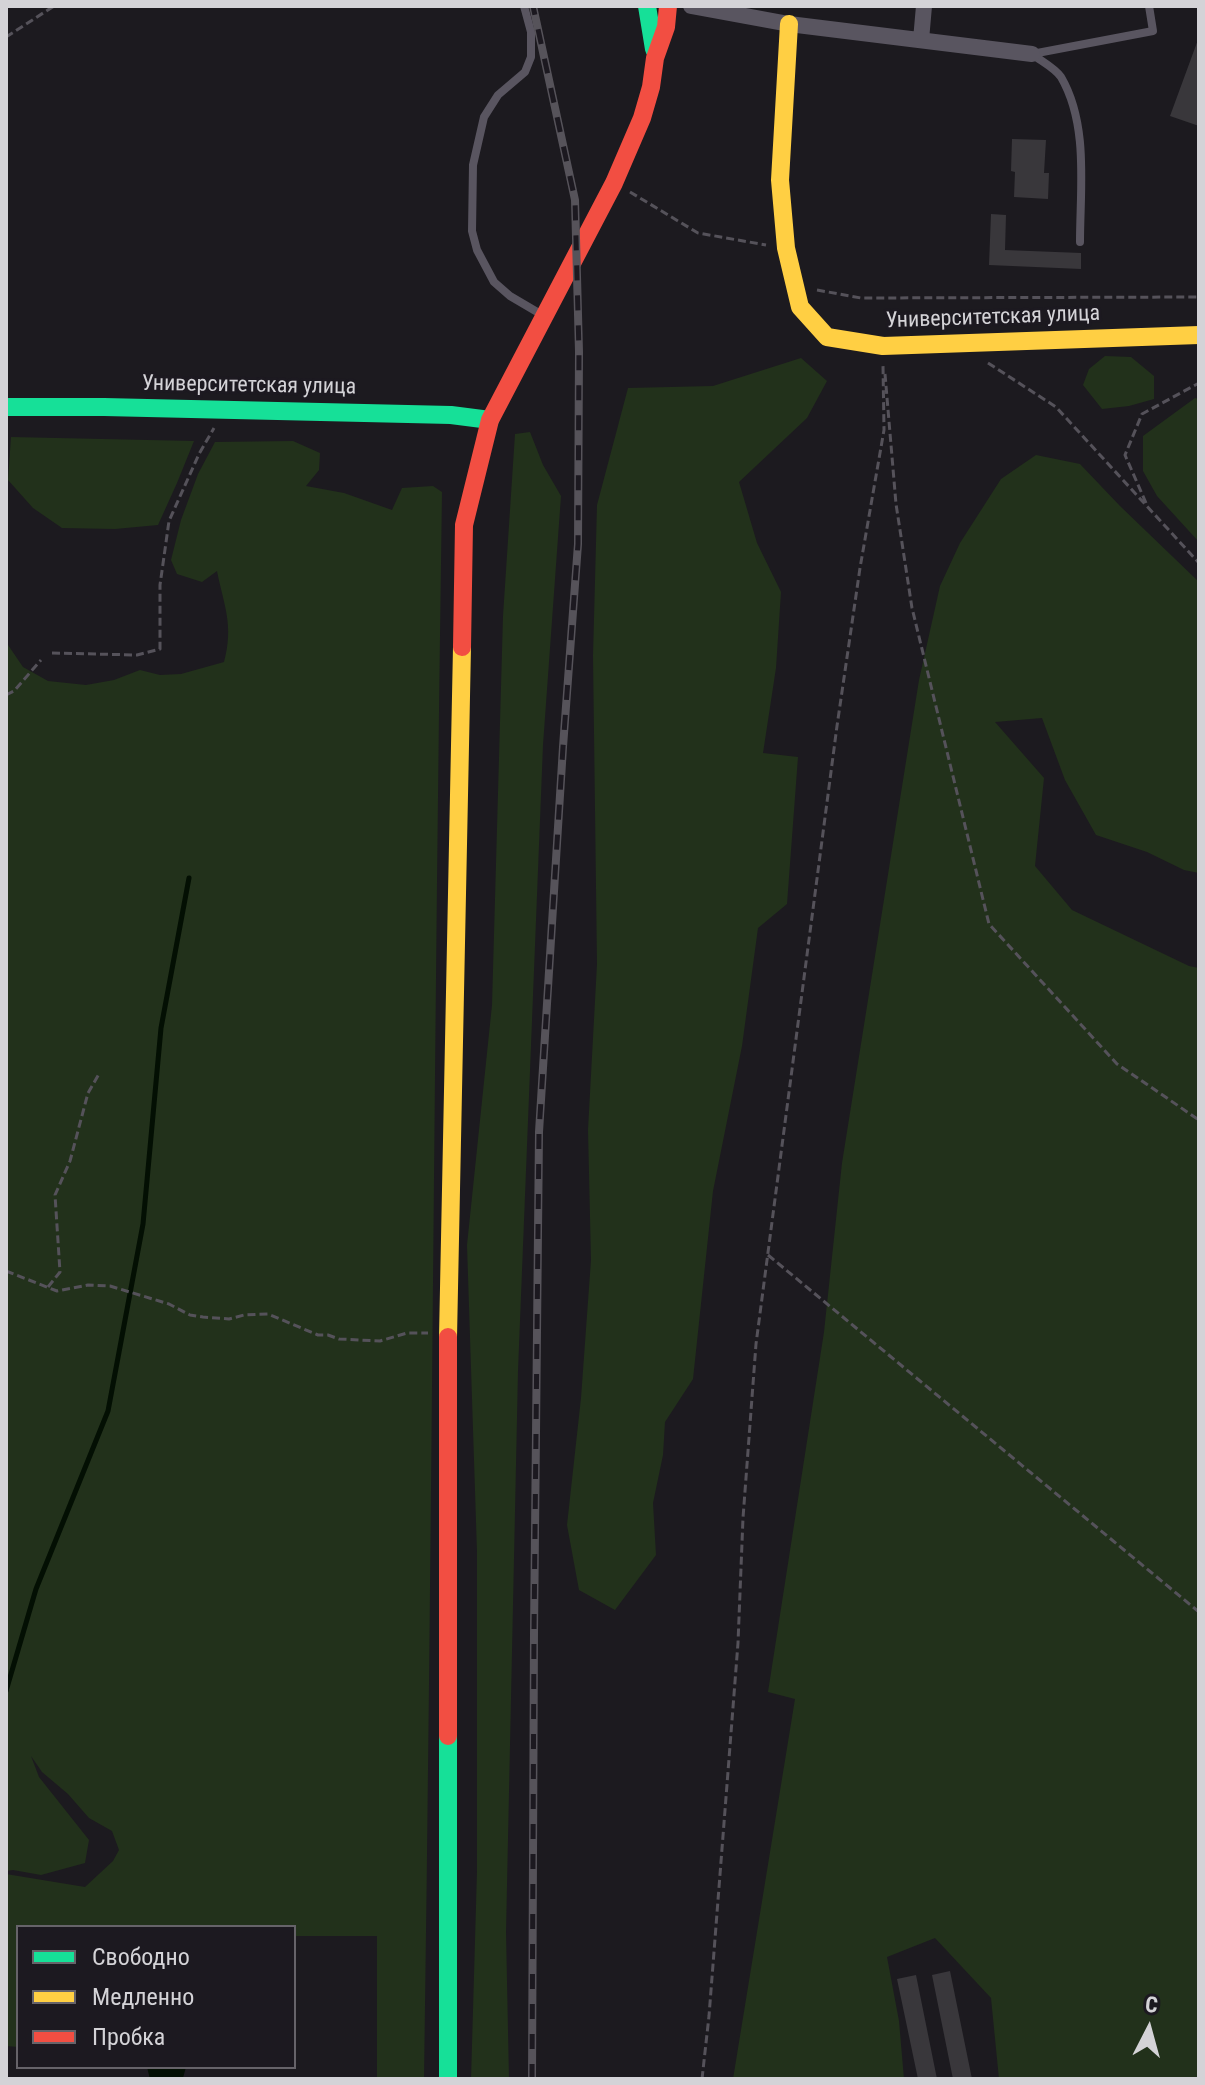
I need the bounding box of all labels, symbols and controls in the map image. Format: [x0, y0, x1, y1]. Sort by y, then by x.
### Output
street label: Университетская улица [885, 301, 1101, 335]
street label: Университетская улица [142, 371, 356, 401]
legend [16, 1925, 296, 2069]
text: Свободно [92, 1943, 190, 1971]
text: Медленно [92, 1983, 194, 2011]
north arrow [1109, 1989, 1189, 2069]
text: С [1144, 1992, 1159, 2018]
text: Пробка [92, 2023, 165, 2051]

